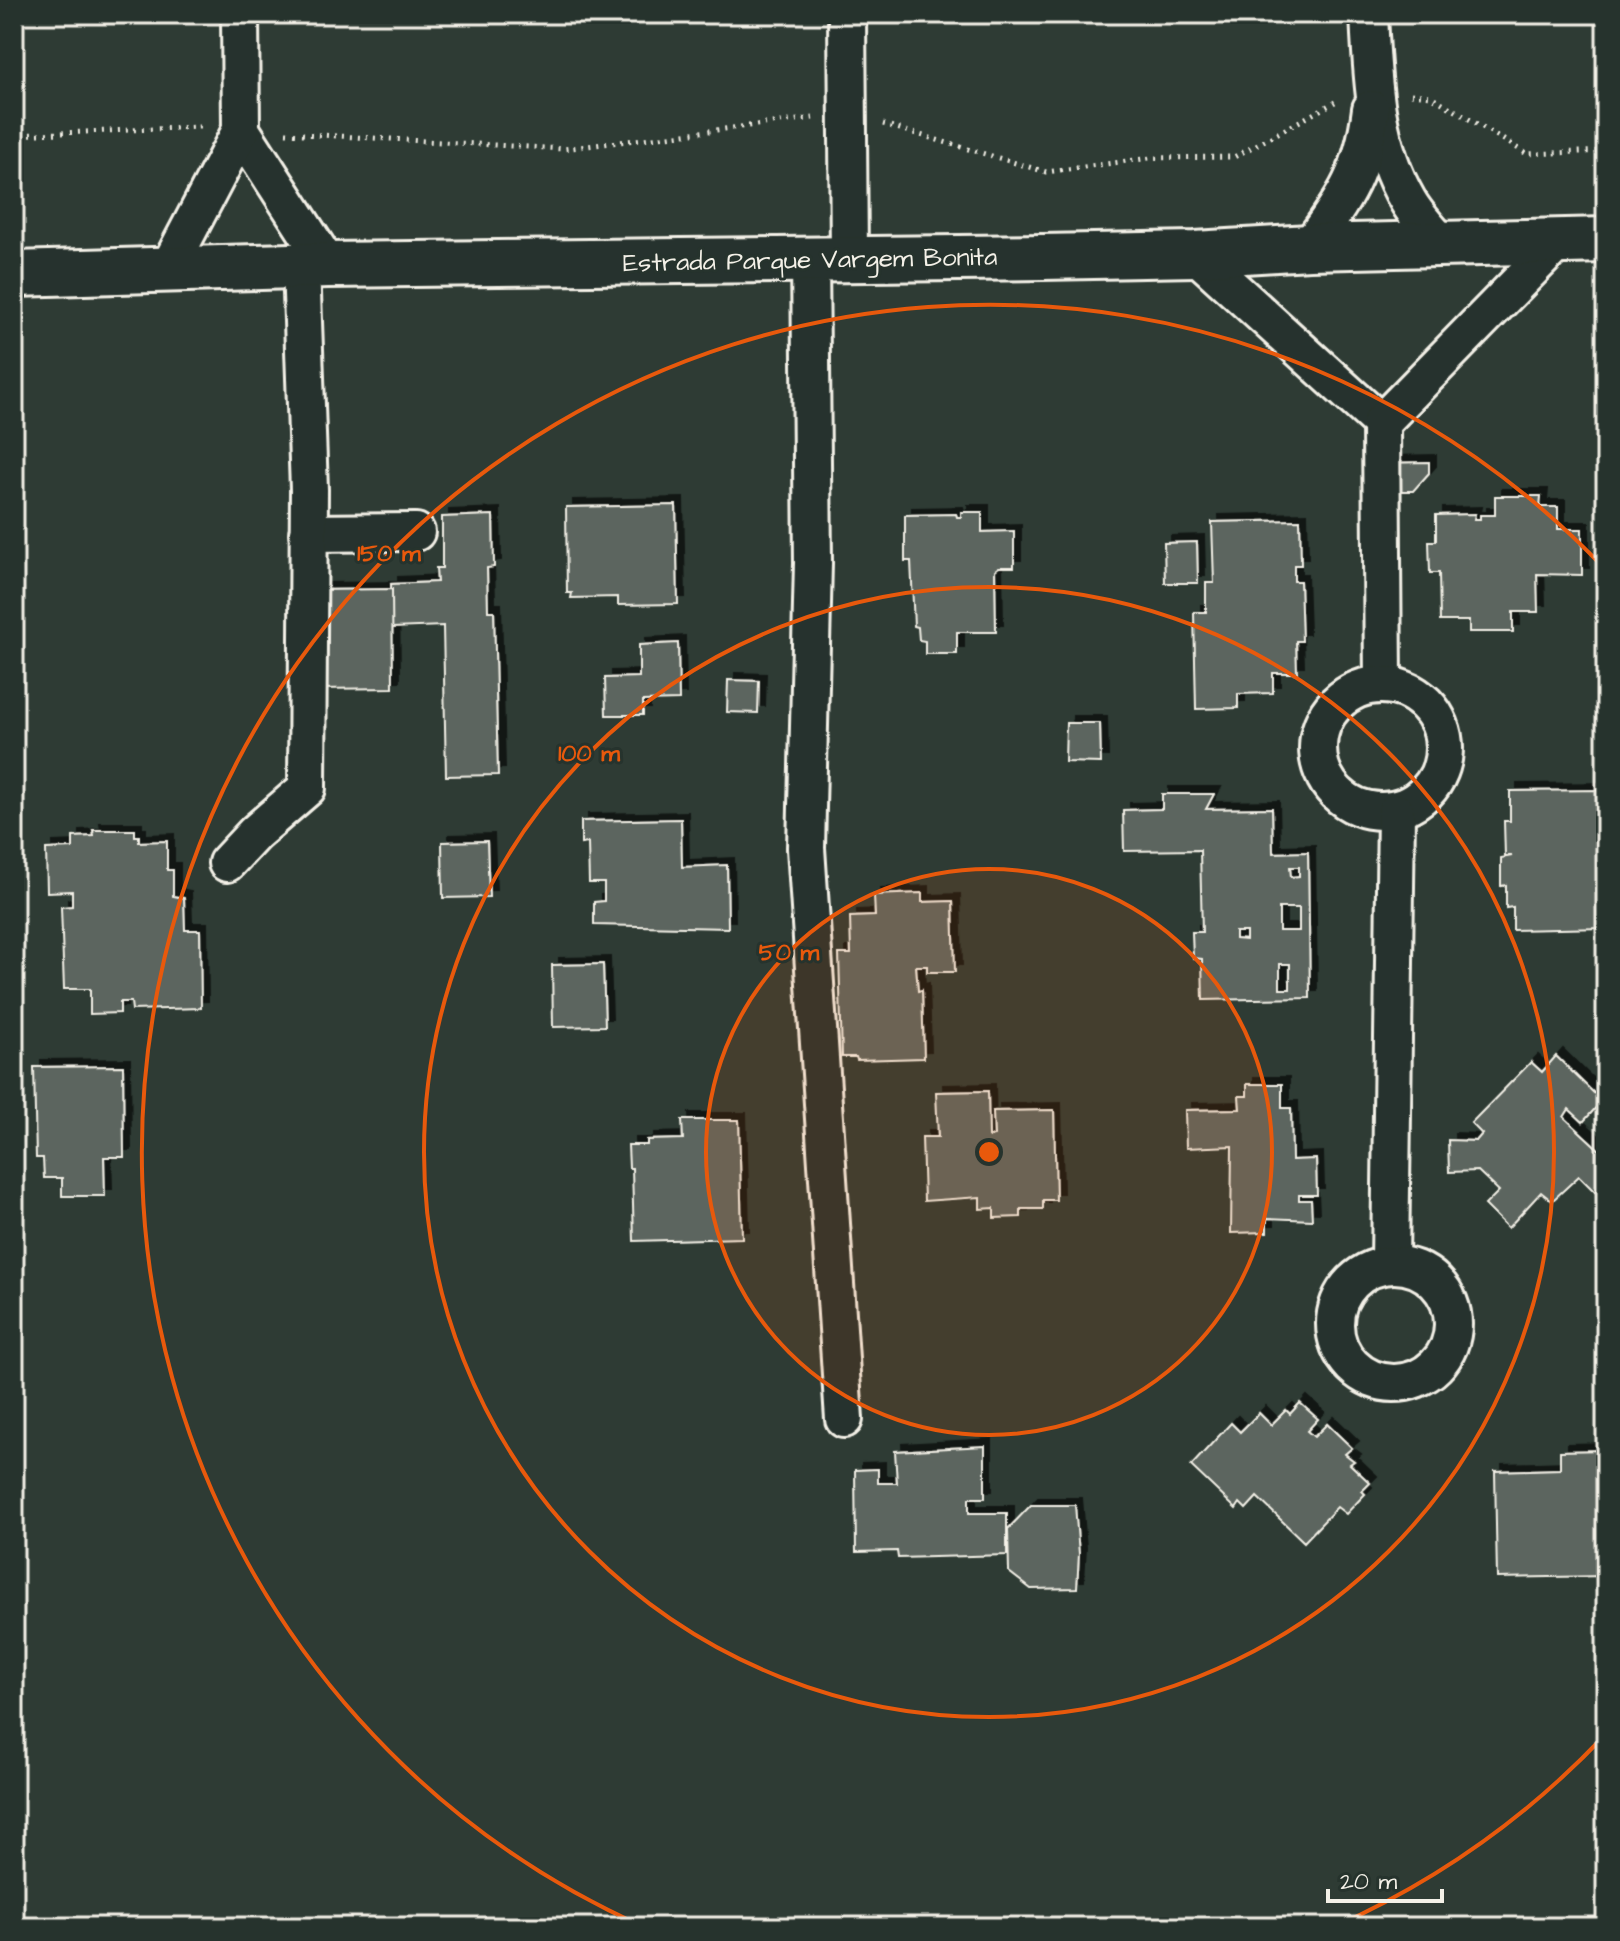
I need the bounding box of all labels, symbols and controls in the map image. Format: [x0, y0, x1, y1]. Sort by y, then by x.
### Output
street label: Estrada Parque Vargem Bonita [622, 239, 998, 283]
text: 150 m [357, 537, 421, 571]
text: 100 m [558, 737, 620, 771]
text: 50 m [759, 936, 820, 970]
centre of rings [975, 1138, 1003, 1166]
scale bar [1328, 1853, 1442, 1903]
text: 20 m [1340, 1865, 1397, 1899]

